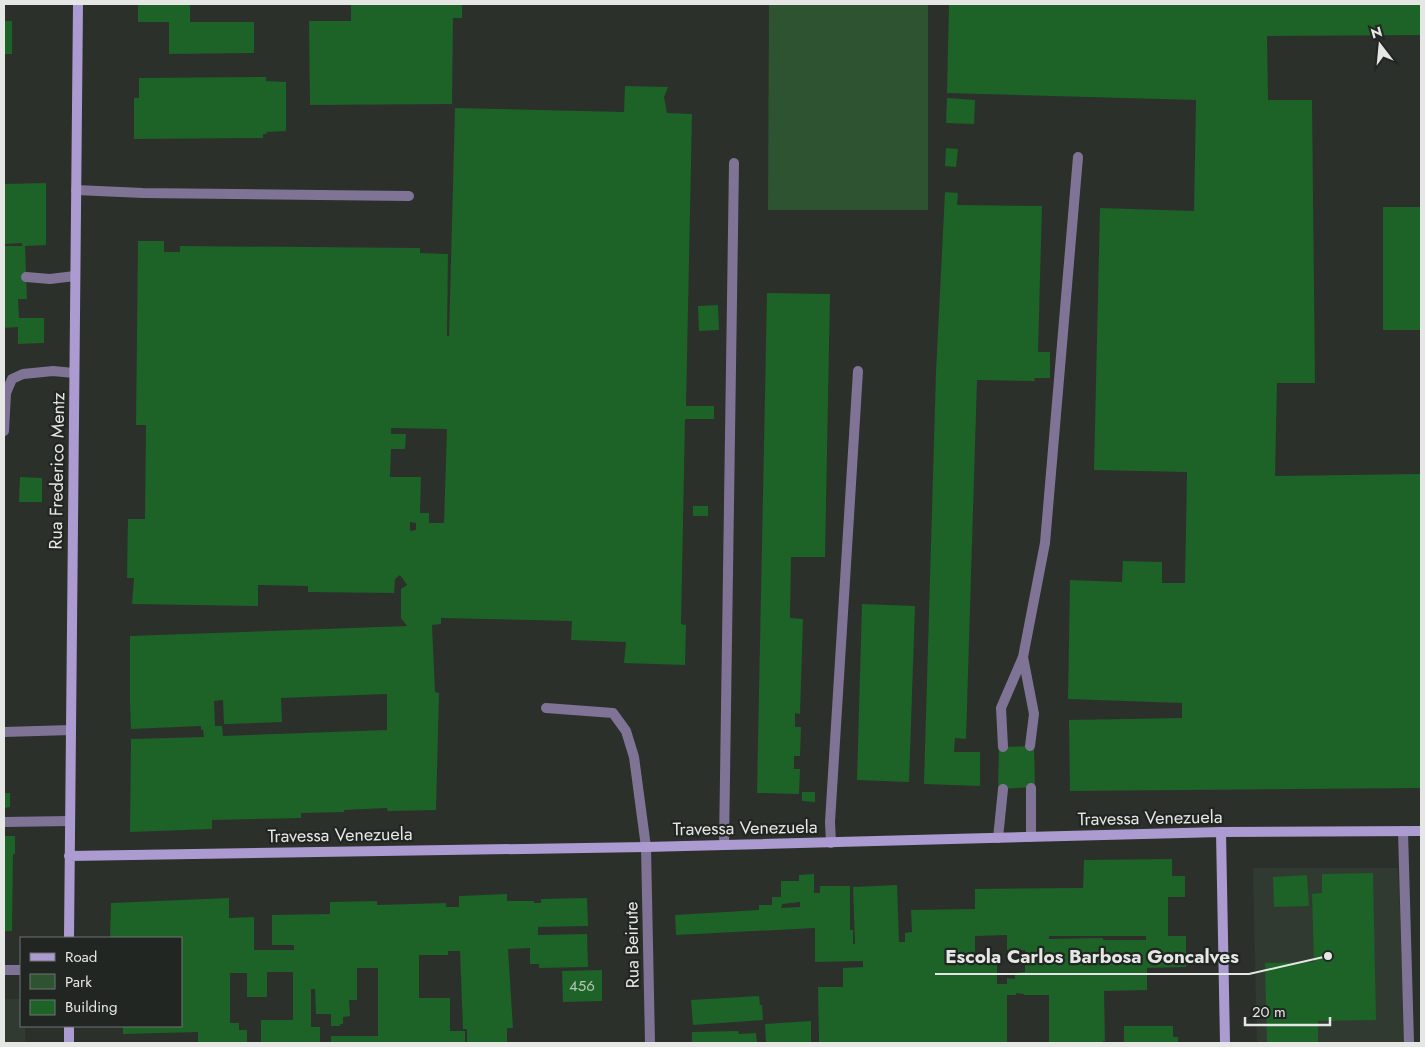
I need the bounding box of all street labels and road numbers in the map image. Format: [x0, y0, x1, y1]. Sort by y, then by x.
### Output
street label: Rua Frederico Mentz [43, 391, 71, 550]
street label: Travessa Venezuela [1077, 804, 1223, 832]
street label: Travessa Venezuela [672, 814, 818, 842]
street label: Travessa Venezuela [267, 821, 413, 849]
street label: Rua Beirute [618, 901, 646, 989]

